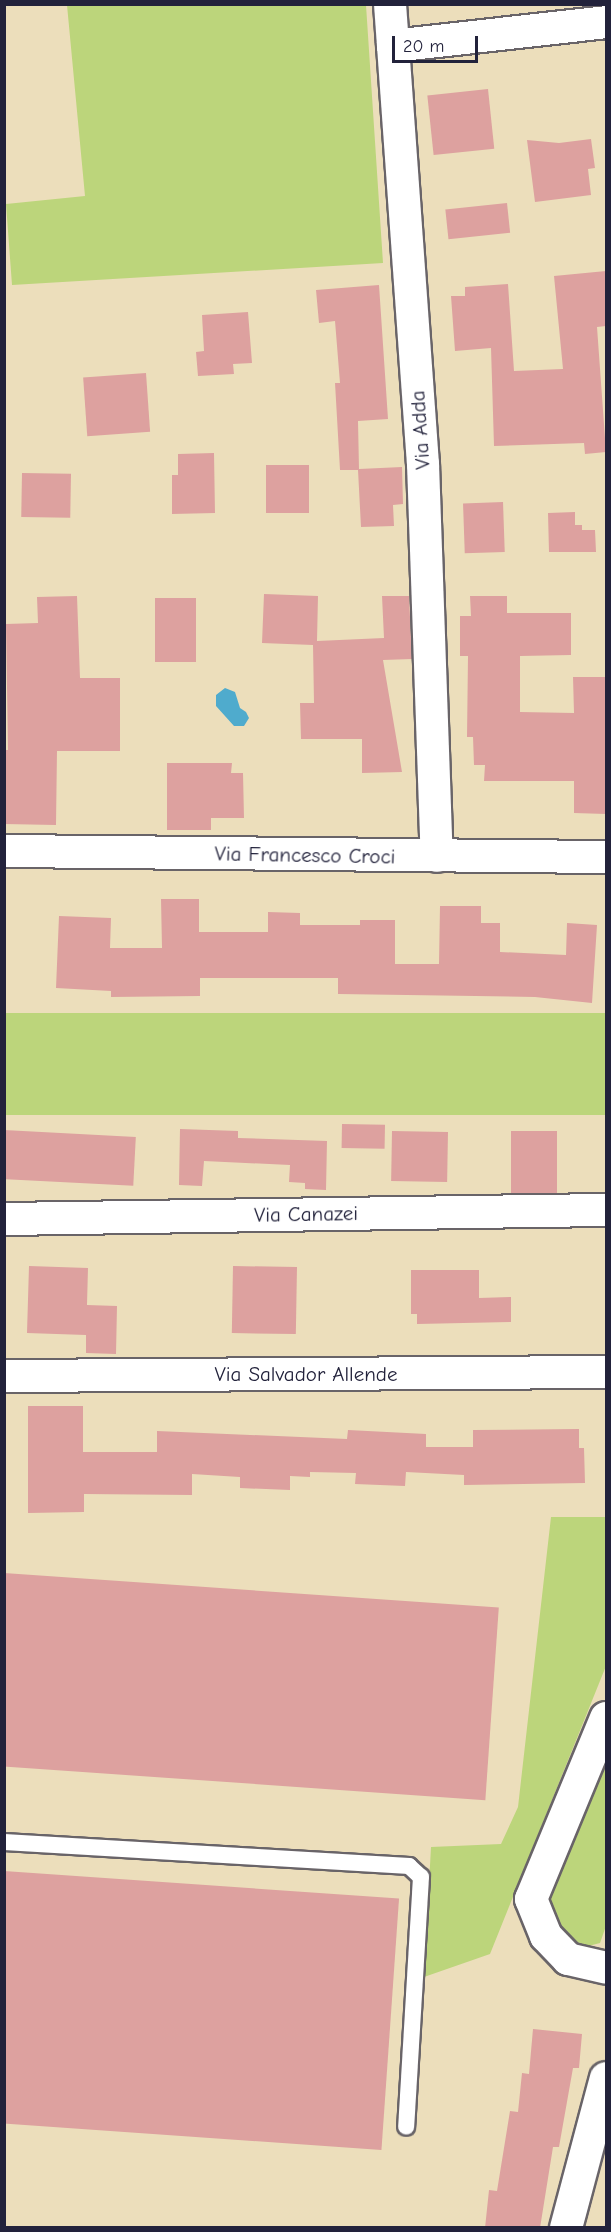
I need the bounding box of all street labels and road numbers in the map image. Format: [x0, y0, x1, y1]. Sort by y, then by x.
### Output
street label: Via Adda [405, 390, 435, 470]
street label: Via Francesco Croci [214, 841, 396, 869]
street label: Via Canazei [254, 1200, 358, 1228]
street label: Via Salvador Allende [215, 1361, 397, 1387]

